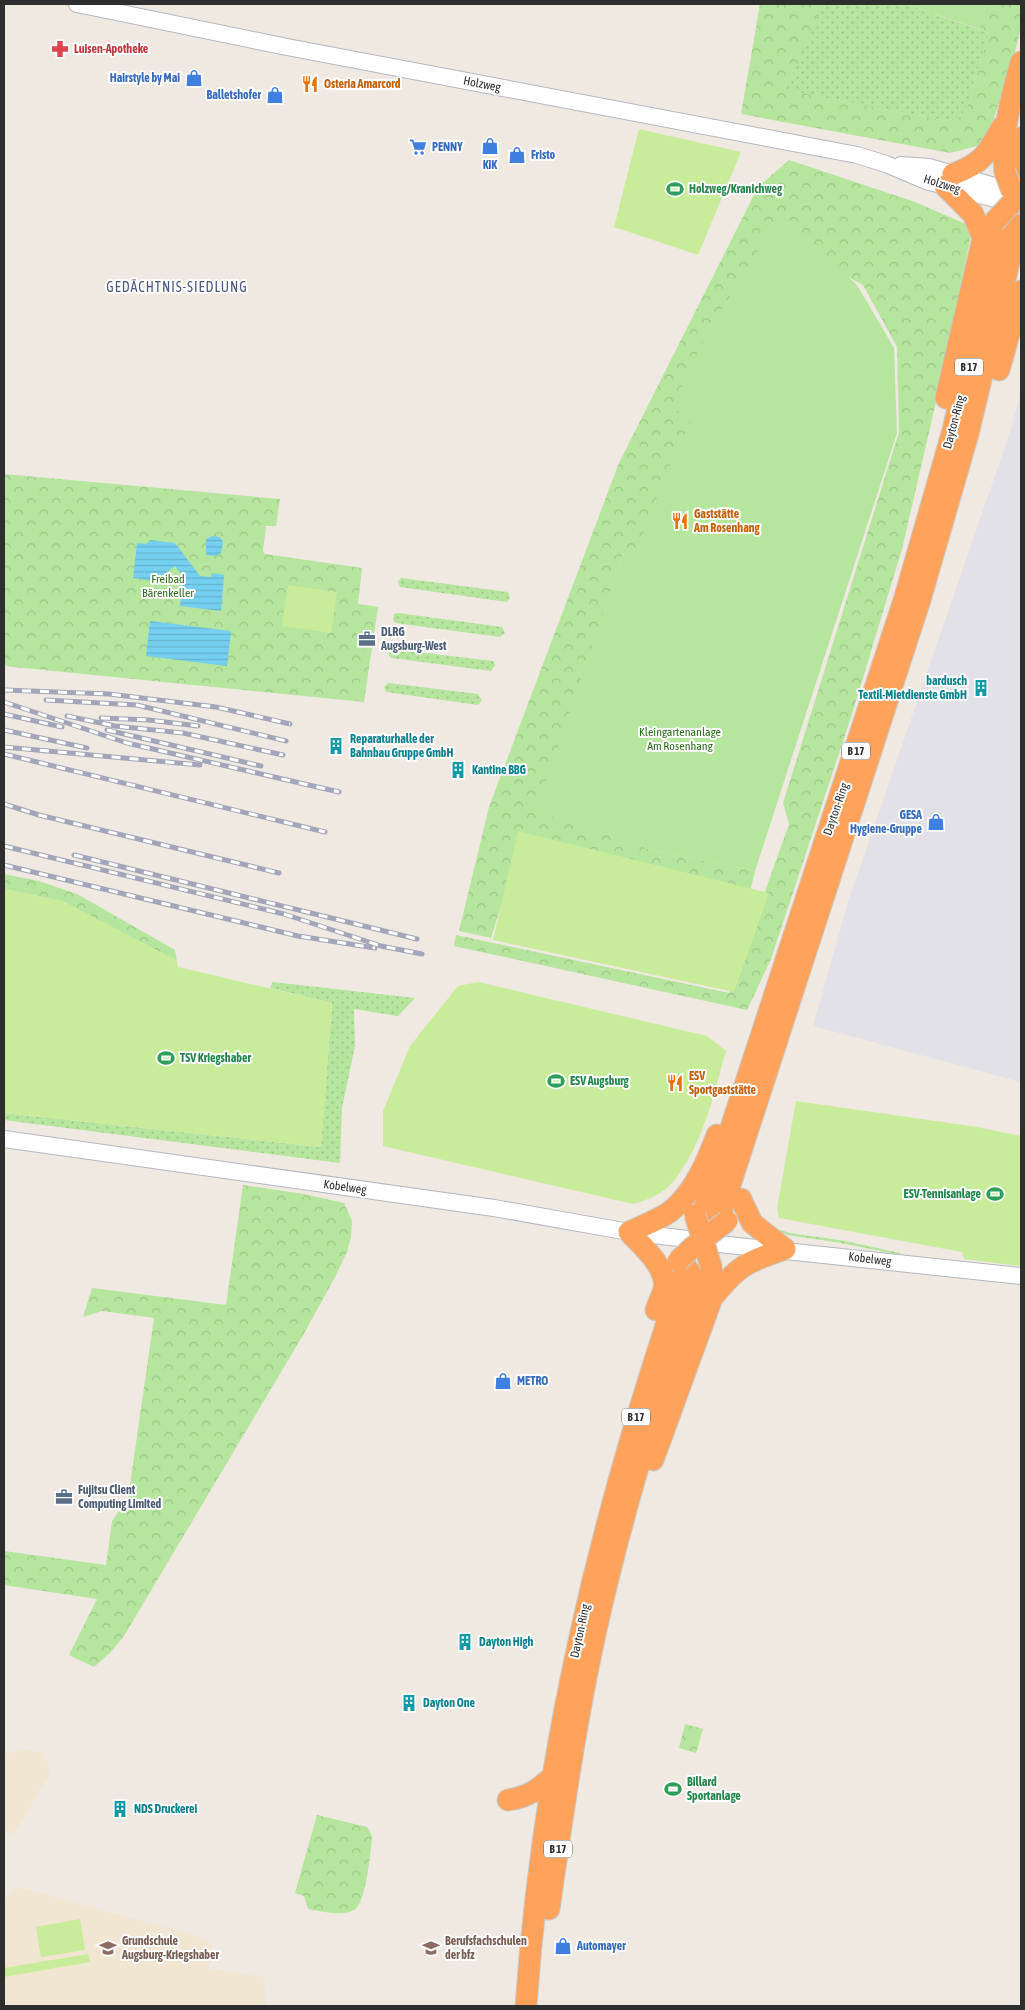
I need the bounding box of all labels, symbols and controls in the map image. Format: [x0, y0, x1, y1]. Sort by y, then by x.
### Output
pharmacy icon: Luisen-Apotheke [50, 39, 70, 59]
place label: Luisen-Apotheke [74, 42, 149, 56]
shop icon: Hairstyle by Mai [184, 68, 204, 88]
place label: Hairstyle by Mai [110, 71, 180, 85]
restaurant icon: Osteria Amarcord [300, 74, 320, 94]
street label: Holzweg [462, 74, 503, 95]
place label: Osteria Amarcord [324, 77, 401, 91]
shop icon: Balletshofer [265, 85, 285, 105]
place label: Balletshofer [207, 88, 261, 102]
shop icon: KiK [480, 136, 500, 156]
supermarket icon: PENNY [408, 137, 428, 157]
place label: PENNY [432, 140, 463, 154]
shop icon: Fristo [507, 145, 527, 165]
place label: Fristo [531, 148, 555, 162]
place label: KiK [483, 158, 497, 172]
street label: Holzweg [922, 172, 963, 196]
sports icon: Holzweg/Kranichweg [665, 179, 685, 199]
place label: Holzweg/Kranichweg [689, 182, 783, 196]
district label: GEDÄCHTNIS-SIEDLUNG [106, 279, 248, 295]
road number: B 17 [955, 358, 983, 376]
street label: Dayton-Ring [940, 393, 968, 450]
place label: Gaststätte Am Rosenhang [693, 507, 761, 535]
restaurant icon: Gaststätte Am Rosenhang [670, 511, 690, 531]
park label: Freibad Bärenkeller [142, 572, 194, 600]
place label: DLRG Augsburg-West [380, 625, 447, 653]
office icon: DLRG Augsburg-West [357, 629, 377, 649]
place label: bardusch Textil-Mietdienste GmbH [858, 674, 967, 702]
building icon: bardusch Textil-Mietdienste GmbH [971, 678, 991, 698]
park label: Kleingartenanlage Am Rosenhang [639, 725, 721, 753]
place label: Reparaturhalle der Bahnbau Gruppe GmbH [350, 732, 453, 760]
building icon: Reparaturhalle der Bahnbau Gruppe GmbH [326, 736, 346, 756]
road number: B 17 [842, 742, 870, 759]
building icon: Kantine BBG [448, 760, 468, 780]
place label: Kantine BBG [472, 763, 527, 777]
street label: Dayton-Ring [820, 780, 852, 837]
place label: GESA Hygiene-Gruppe [850, 808, 923, 836]
shop icon: GESA Hygiene-Gruppe [926, 812, 946, 832]
sports icon: TSV Kriegshaber [156, 1048, 176, 1068]
place label: TSV Kriegshaber [180, 1051, 251, 1065]
place label: ESV Sportgaststätte [689, 1069, 757, 1097]
sports icon: ESV Augsburg [546, 1071, 566, 1091]
restaurant icon: ESV Sportgaststätte [665, 1073, 685, 1093]
place label: ESV Augsburg [570, 1074, 629, 1088]
street label: Kobelweg [323, 1177, 368, 1197]
sports icon: ESV-Tennisanlage [985, 1184, 1005, 1204]
place label: ESV-Tennisanlage [904, 1187, 982, 1201]
street label: Kobelweg [848, 1249, 893, 1269]
shop icon: METRO [493, 1371, 513, 1391]
place label: METRO [517, 1374, 548, 1388]
road number: B 17 [622, 1408, 650, 1425]
place label: Fujitsu Client Computing Limited [78, 1483, 162, 1511]
office icon: Fujitsu Client Computing Limited [54, 1487, 74, 1507]
street label: Dayton-Ring [567, 1602, 593, 1659]
building icon: Dayton High [455, 1632, 475, 1652]
place label: Dayton High [479, 1635, 534, 1649]
building icon: Dayton One [399, 1693, 419, 1713]
place label: Dayton One [423, 1696, 476, 1710]
place label: Billard Sportanlage [687, 1775, 741, 1803]
sports icon: Billard Sportanlage [663, 1779, 683, 1799]
building icon: NDS Druckerei [110, 1799, 130, 1819]
place label: NDS Druckerei [134, 1802, 197, 1816]
road number: B 17 [544, 1840, 572, 1858]
place label: Grundschule Augsburg-Kriegshaber [121, 1934, 219, 1962]
place label: Berufsfachschulen der bfz [445, 1934, 527, 1962]
shop icon: Automayer [553, 1936, 573, 1956]
school or university icon: Grundschule Augsburg-Kriegshaber [98, 1938, 118, 1958]
school or university icon: Berufsfachschulen der bfz [421, 1938, 441, 1958]
place label: Automayer [576, 1939, 626, 1953]

